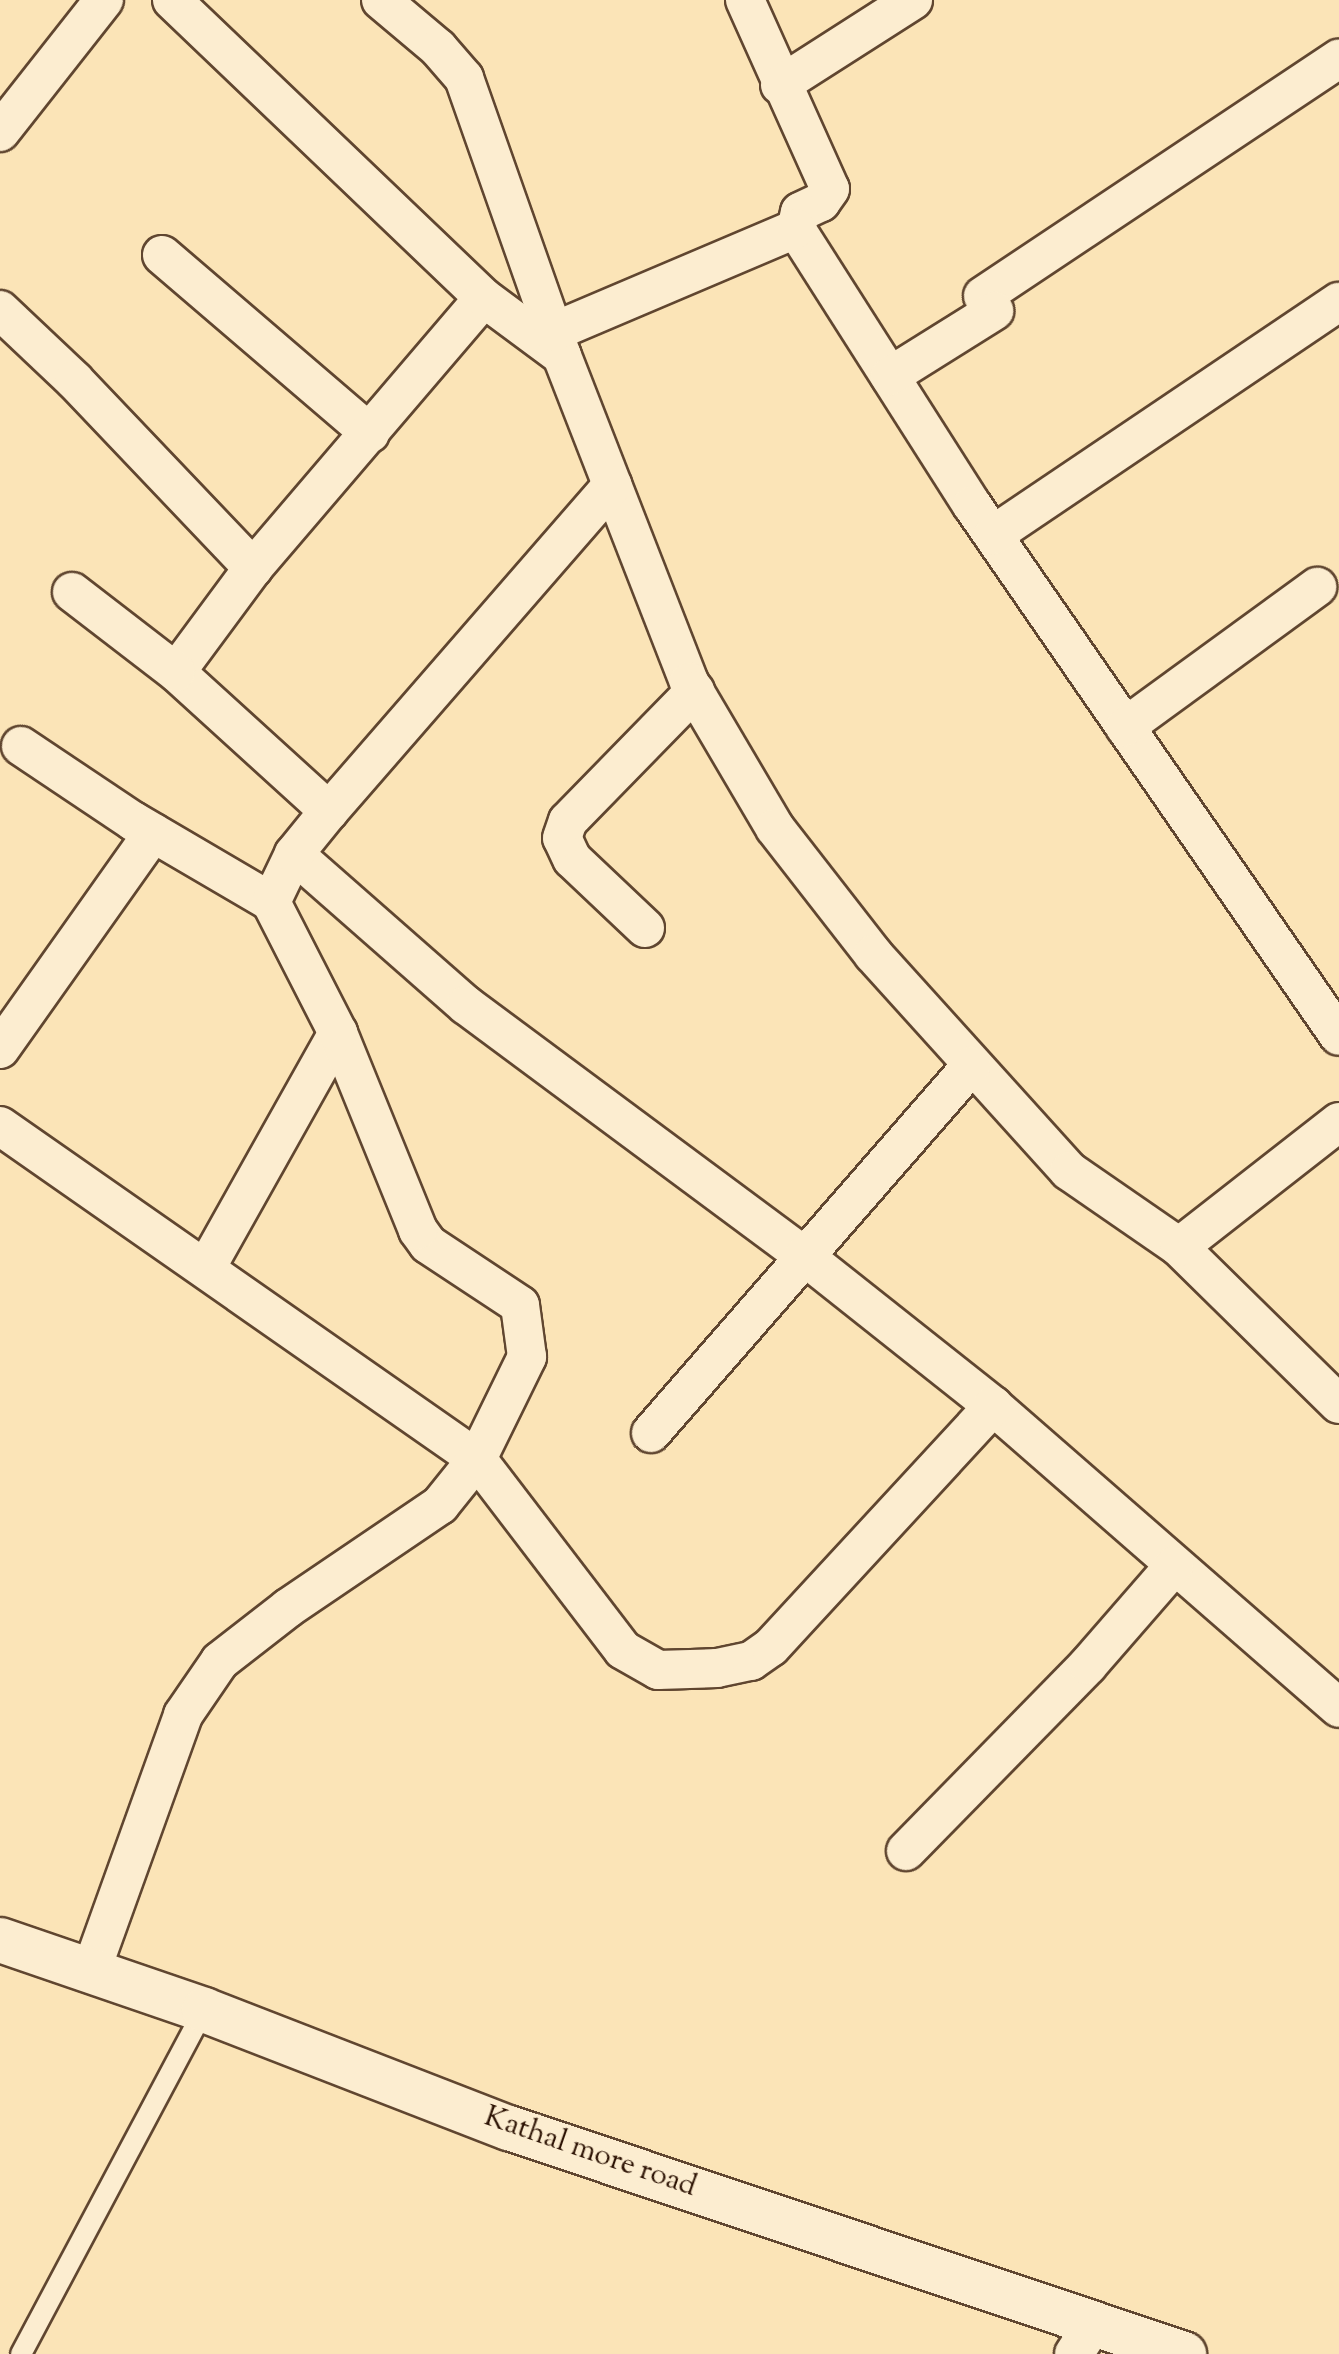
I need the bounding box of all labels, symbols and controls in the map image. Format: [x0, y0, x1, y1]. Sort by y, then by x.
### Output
street label: Kathal more road [479, 2100, 701, 2206]

